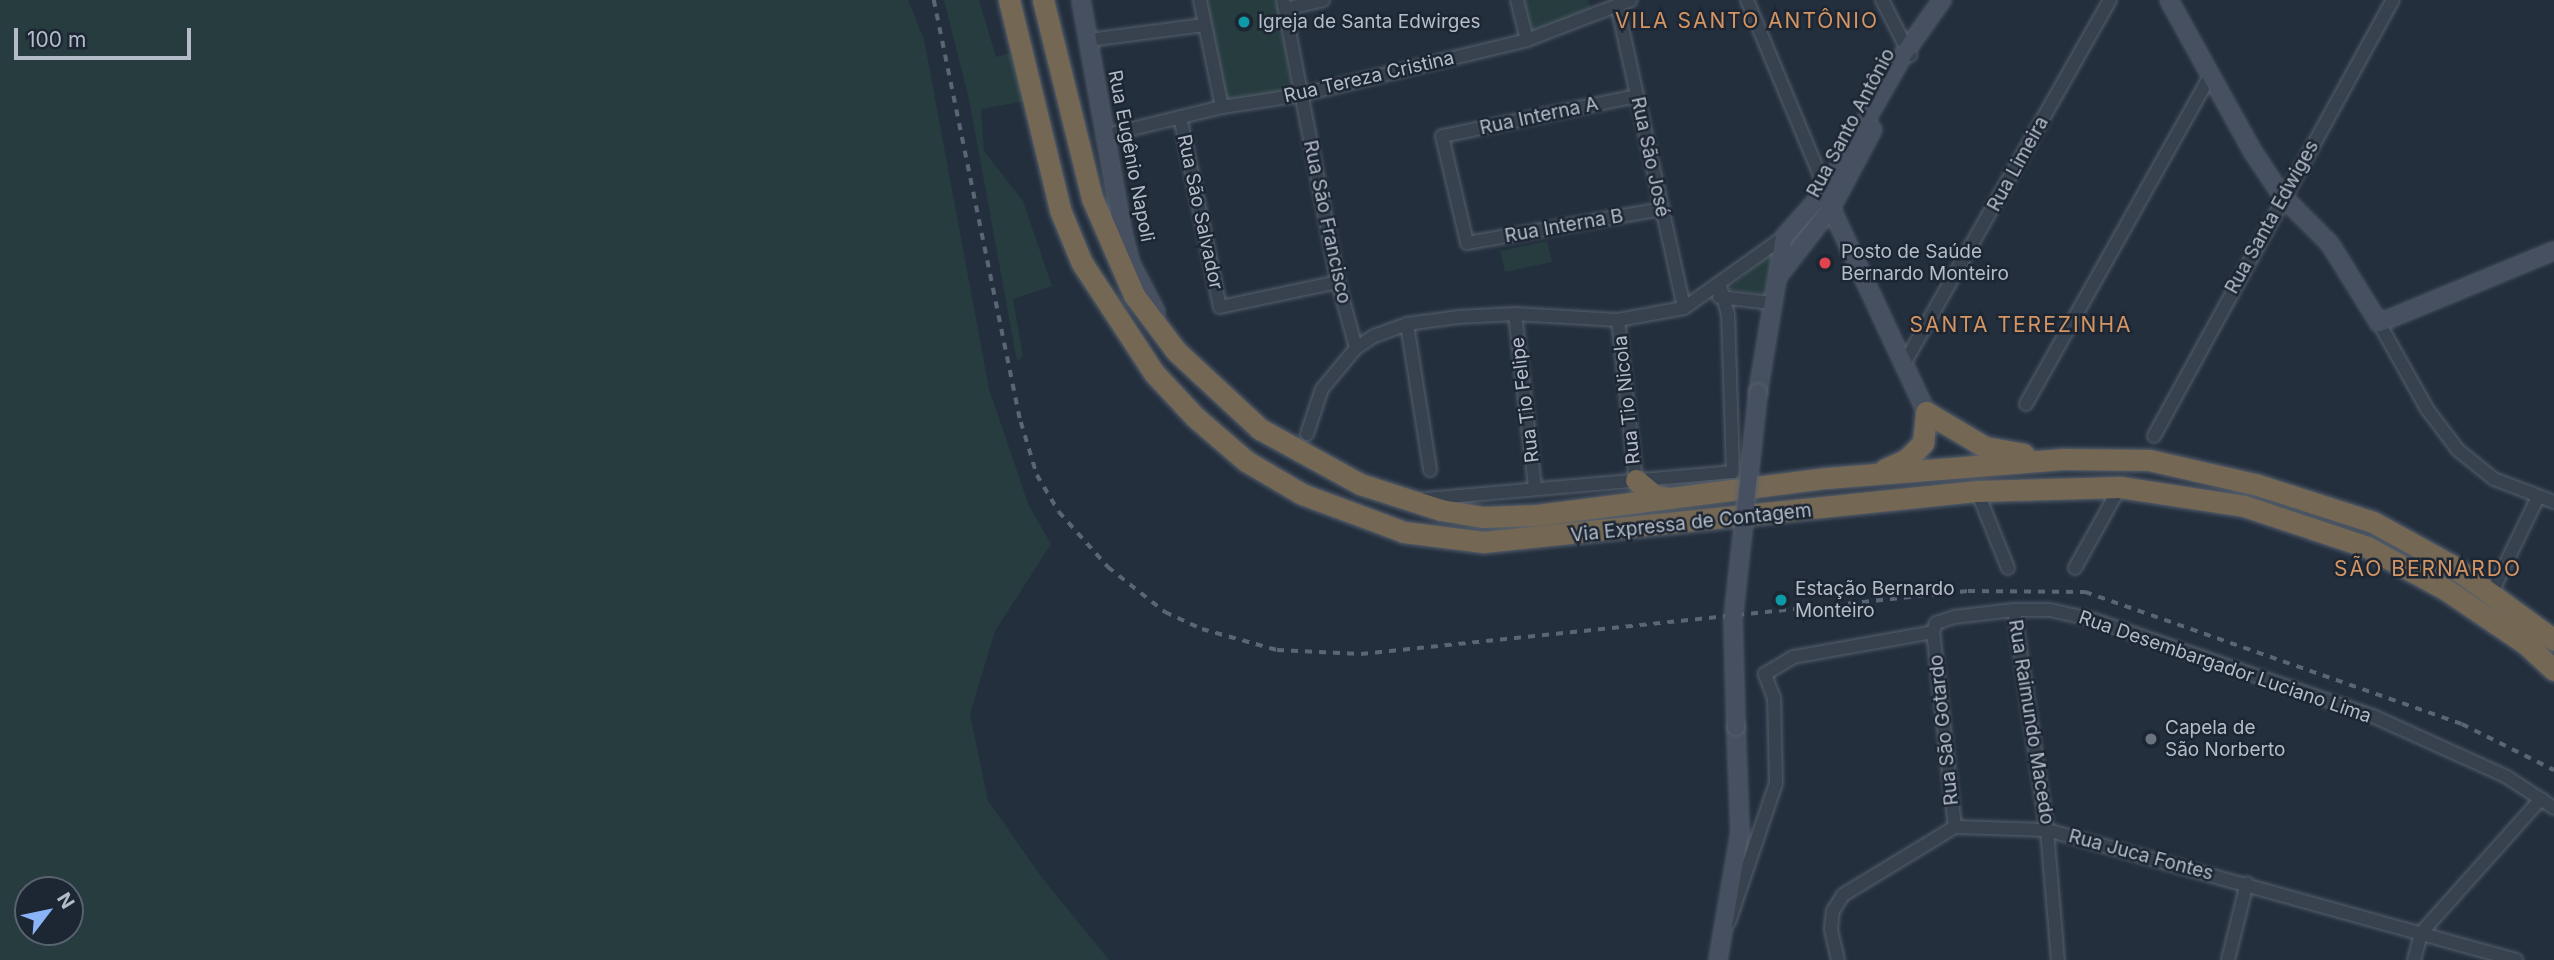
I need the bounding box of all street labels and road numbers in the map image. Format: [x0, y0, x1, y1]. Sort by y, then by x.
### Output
street label: Rua Santo Antônio [1802, 45, 1900, 201]
street label: Rua Tereza Cristina [1282, 46, 1456, 108]
street label: Rua Eugênio Napoli [1103, 68, 1159, 244]
street label: Rua Interna A [1478, 92, 1600, 140]
street label: Rua São José [1626, 95, 1674, 219]
street label: Rua Limeira [1983, 113, 2053, 215]
street label: Rua São Salvador [1172, 132, 1228, 292]
street label: Rua Santa Edwiges [2220, 136, 2324, 298]
street label: Rua São Francisco [1299, 138, 1355, 306]
street label: Rua Interna B [1503, 204, 1625, 248]
street label: Rua Tio Nicola [1609, 334, 1645, 466]
street label: Rua Tio Felipe [1506, 336, 1544, 464]
street label: Via Expressa de Contagem [1569, 499, 1813, 547]
street label: Rua Desembargador Luciano Lima [2076, 606, 2374, 728]
street label: Rua Raimundo Macedo [2004, 618, 2058, 826]
street label: Rua São Gotardo [1925, 653, 1963, 807]
street label: Rua Juca Fontes [2066, 825, 2216, 885]

